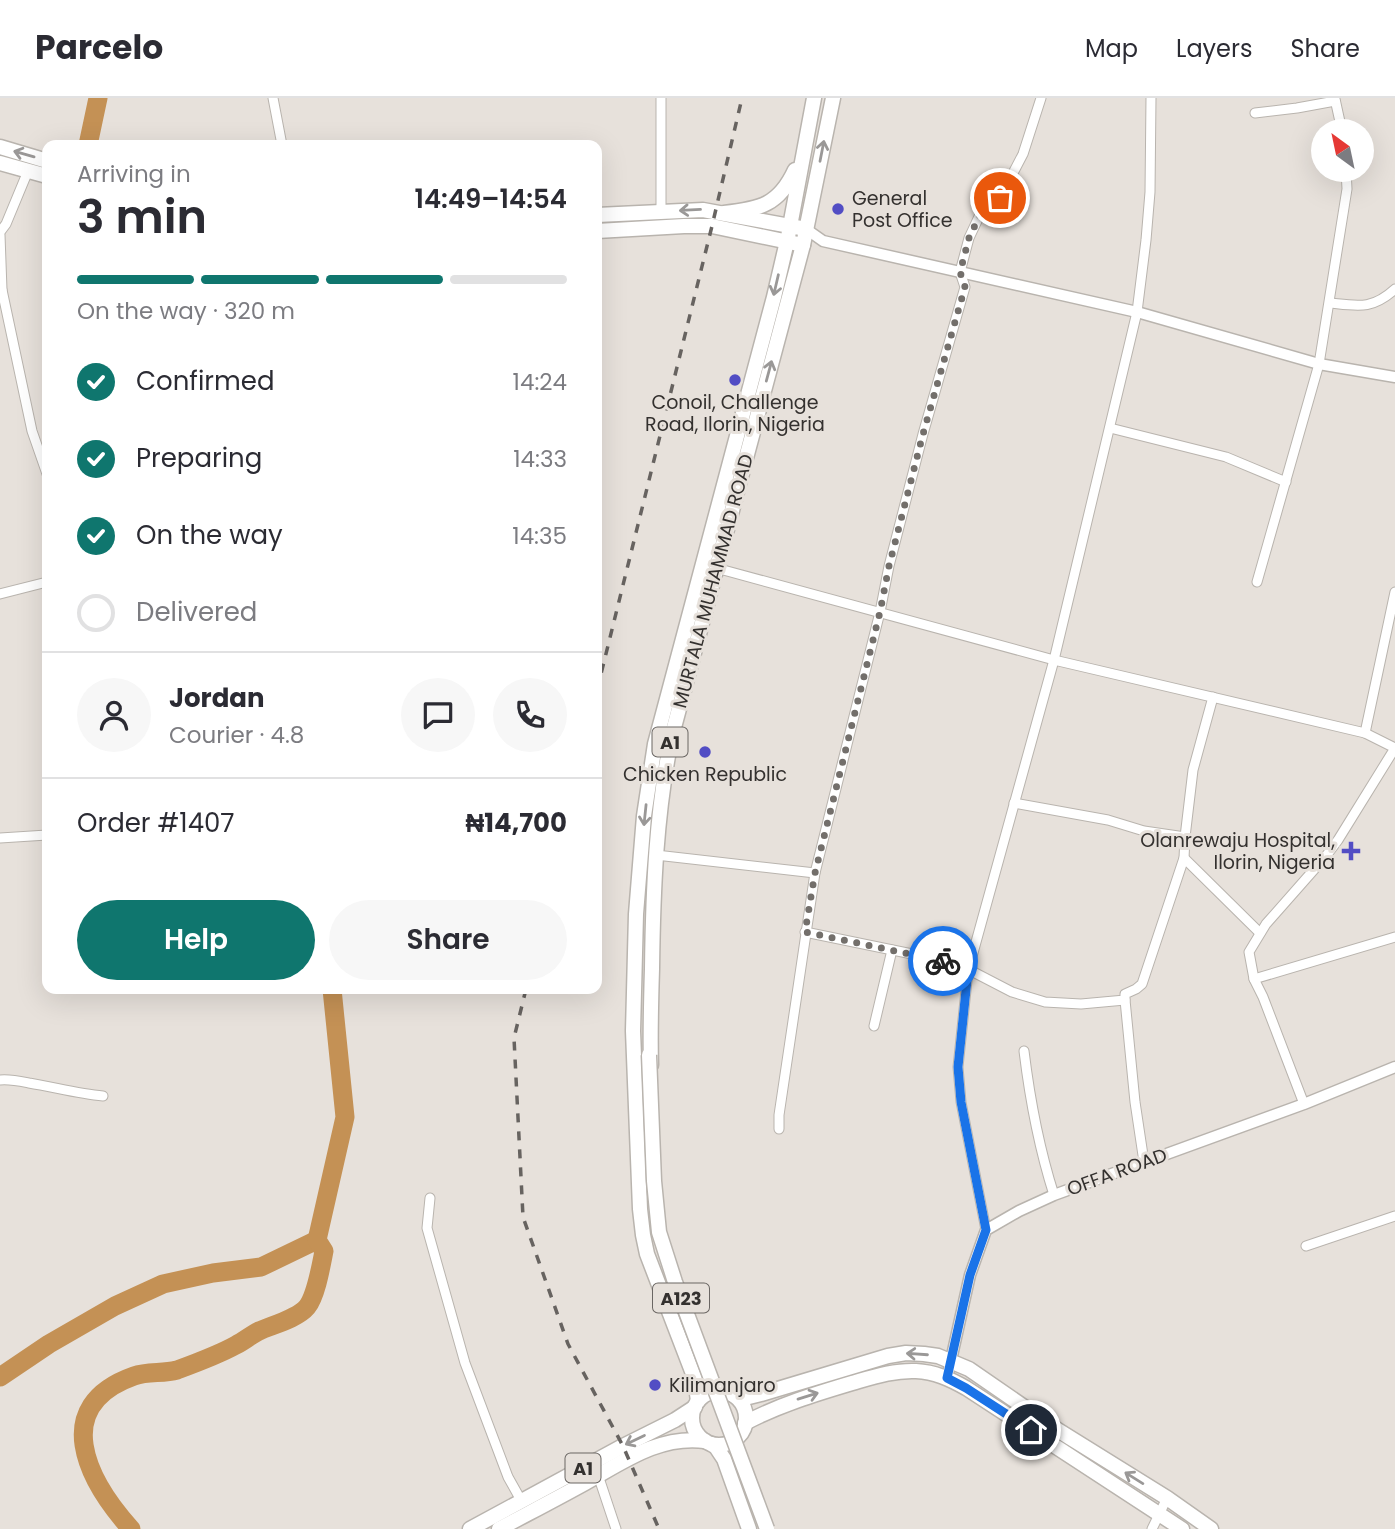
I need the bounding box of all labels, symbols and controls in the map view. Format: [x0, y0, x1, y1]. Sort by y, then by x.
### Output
text: Parcelo [35, 24, 163, 71]
text: Map [1085, 32, 1138, 65]
text: Layers [1176, 32, 1252, 65]
text: Share [1290, 32, 1360, 65]
north arrow [1311, 119, 1374, 182]
map controls [1311, 119, 1374, 182]
one-way arrow [816, 140, 830, 163]
one-way arrow [13, 147, 35, 160]
text: Arriving in [77, 158, 191, 190]
pin [970, 168, 1030, 228]
icon: bag [981, 179, 1019, 217]
text: 14:49–14:54 [414, 181, 567, 217]
text: 3 min [77, 185, 207, 249]
place label: General Post Office [852, 185, 953, 234]
marker: General Post Office [830, 201, 846, 217]
one-way arrow [679, 204, 702, 217]
one-way arrow [769, 273, 783, 296]
text: On the way · 320 m [77, 295, 295, 327]
one-way arrow [763, 361, 776, 383]
icon: check [77, 363, 115, 401]
text: Confirmed [136, 363, 274, 399]
text: 14:24 [513, 366, 567, 398]
marker: Conoil, Challenge Road, Ilorin, Nigeria [727, 372, 743, 388]
place label: Conoil, Challenge Road, Ilorin, Nigeria [645, 389, 825, 438]
icon: check [77, 440, 115, 478]
text: Preparing [136, 440, 262, 476]
text: 14:33 [513, 443, 567, 475]
street label: MURTALA MUHAMMAD ROAD [666, 451, 760, 711]
icon: check [77, 517, 115, 555]
text: On the way [136, 517, 283, 553]
text: 14:35 [512, 520, 567, 552]
text: Delivered [136, 594, 257, 630]
button: person [77, 678, 151, 752]
button: chat [401, 678, 475, 752]
button: phone [493, 678, 567, 752]
text: Jordan [169, 680, 265, 716]
text: Courier · 4.8 [169, 719, 304, 751]
road number: A1 [652, 728, 688, 756]
marker: Chicken Republic [697, 744, 713, 760]
place label: Chicken Republic [623, 761, 787, 788]
one-way arrow [638, 803, 651, 825]
text: Order #1407 [77, 805, 235, 841]
text: ₦14,700 [466, 805, 567, 841]
place label: Olanrewaju Hospital, Ilorin, Nigeria [1140, 827, 1335, 876]
marker: Olanrewaju Hospital, Ilorin, Nigeria [1341, 841, 1361, 861]
button: Help [77, 900, 315, 980]
button: Share [329, 900, 567, 980]
courier [908, 926, 978, 996]
icon: bike [924, 942, 962, 980]
street label: OFFA ROAD [1063, 1141, 1171, 1203]
road number: A123 [653, 1283, 709, 1312]
one-way arrow [907, 1347, 929, 1360]
place label: Kilimanjaro [669, 1372, 776, 1399]
marker: Kilimanjaro [647, 1377, 663, 1393]
one-way arrow [797, 1389, 819, 1402]
pin [1001, 1400, 1061, 1460]
icon: home [1012, 1411, 1050, 1449]
one-way arrow [625, 1433, 646, 1447]
road number: A1 [566, 1454, 600, 1483]
one-way arrow [1125, 1470, 1145, 1484]

